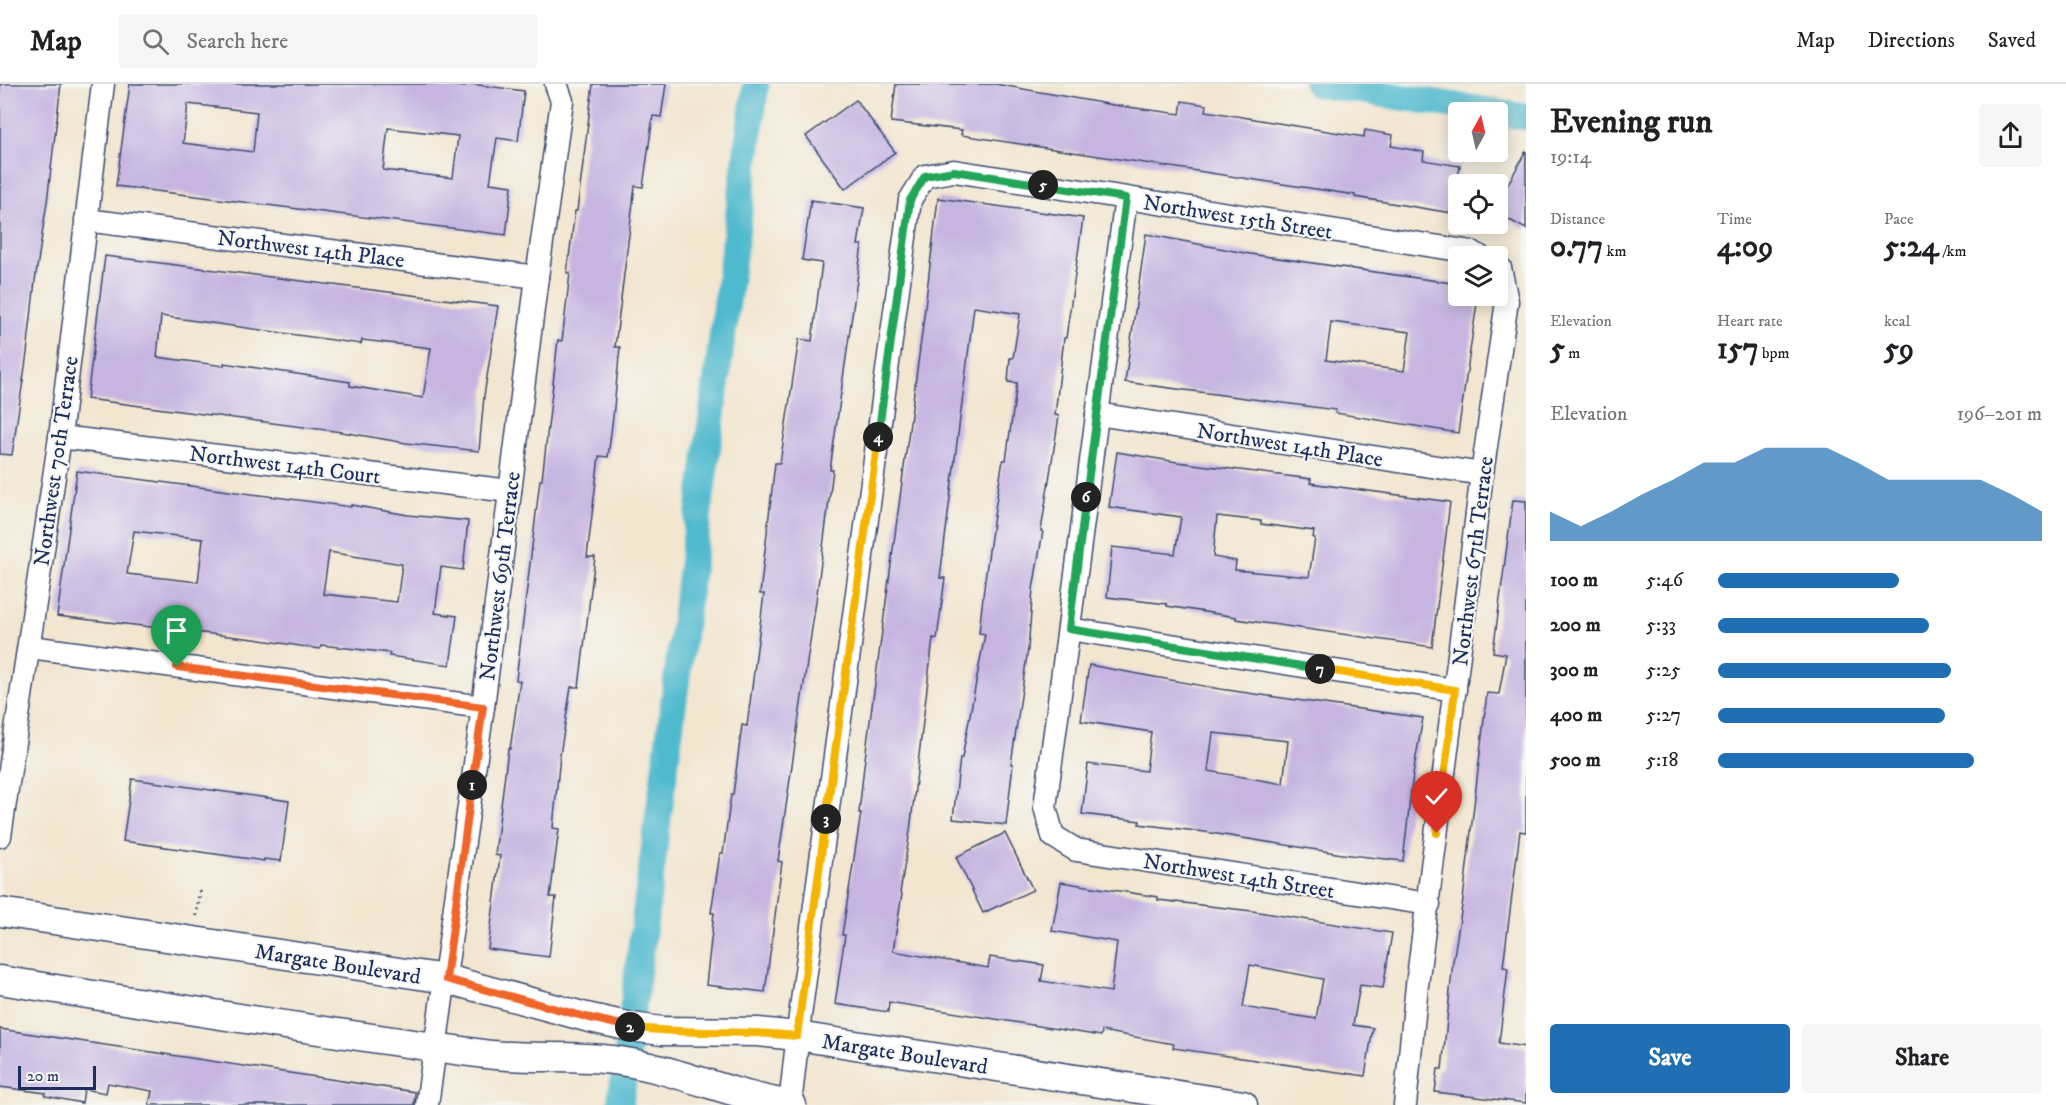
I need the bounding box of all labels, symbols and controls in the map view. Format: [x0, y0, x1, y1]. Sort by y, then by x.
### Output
search box [118, 14, 538, 68]
text: Map [30, 24, 82, 59]
icon: search [139, 25, 172, 58]
text: Search here [187, 28, 288, 55]
text: Map [1796, 28, 1835, 54]
text: Directions [1868, 28, 1955, 54]
text: Saved [1988, 28, 2036, 54]
north arrow [1448, 102, 1508, 162]
map controls [1448, 102, 1508, 306]
text: Evening run [1550, 102, 1712, 143]
button: share [1979, 104, 2042, 167]
text: 19:14 [1550, 145, 1591, 170]
pin: 5 [1028, 170, 1058, 200]
button: locate [1448, 174, 1508, 234]
text: 5 [1039, 175, 1047, 195]
street label: Northwest 15th Street [1141, 189, 1334, 246]
text: Distance [1550, 209, 1605, 229]
text: Time [1717, 209, 1752, 229]
text: Pace [1884, 209, 1914, 229]
street label: Northwest 14th Place [216, 225, 406, 274]
text: 0.77 [1550, 229, 1603, 266]
text: 4:09 [1717, 229, 1773, 266]
text: 5:24 [1884, 229, 1939, 266]
text: km [1603, 241, 1626, 261]
text: /km [1939, 241, 1966, 261]
button: layers [1448, 246, 1508, 306]
text: Elevation [1550, 311, 1612, 331]
text: Heart rate [1717, 311, 1783, 331]
text: kcal [1884, 311, 1910, 331]
text: 5 [1550, 331, 1565, 368]
text: 157 [1717, 331, 1759, 368]
text: 59 [1884, 331, 1914, 368]
text: m [1565, 343, 1580, 363]
text: bpm [1759, 343, 1790, 363]
street label: Northwest 70th Terrace [28, 355, 85, 568]
text: Elevation [1550, 402, 1627, 427]
text: 196–201 m [1957, 402, 2042, 427]
street label: Northwest 14th Place [1195, 417, 1385, 474]
pin: 4 [863, 422, 893, 452]
text: 4 [873, 427, 883, 447]
street label: Northwest 14th Court [188, 440, 382, 491]
street label: Northwest 67th Terrace [1447, 455, 1500, 668]
street label: Northwest 69th Terrace [474, 470, 527, 682]
pin: 6 [1071, 482, 1101, 512]
text: 6 [1082, 487, 1090, 507]
text: 100 m [1550, 568, 1598, 593]
text: 5:46 [1646, 568, 1683, 593]
pin [151, 605, 202, 667]
text: 200 m [1550, 613, 1601, 638]
text: 5:33 [1646, 613, 1676, 638]
icon: arrive [160, 614, 193, 647]
pin: 7 [1305, 654, 1335, 684]
text: 300 m [1550, 658, 1598, 683]
text: 5:25 [1646, 658, 1681, 683]
text: 7 [1316, 659, 1324, 679]
text: 400 m [1550, 703, 1602, 728]
text: 5:27 [1646, 703, 1681, 728]
text: 500 m [1550, 748, 1601, 773]
text: 5:18 [1646, 748, 1679, 773]
pin: 1 [457, 770, 487, 800]
pin [1411, 771, 1462, 833]
text: 1 [469, 775, 475, 795]
icon: check [1420, 780, 1453, 813]
pin: 3 [811, 804, 841, 834]
text: 3 [823, 809, 829, 829]
street label: Northwest 14th Street [1141, 848, 1336, 905]
street label: Margate Boulevard [253, 938, 423, 991]
pin: 2 [615, 1012, 645, 1042]
text: 2 [626, 1017, 634, 1037]
button: Save [1550, 1024, 1790, 1093]
button: Share [1802, 1024, 2042, 1093]
street label: Margate Boulevard [820, 1028, 990, 1081]
scale bar [18, 1063, 96, 1090]
text: 20 m [27, 1066, 59, 1086]

